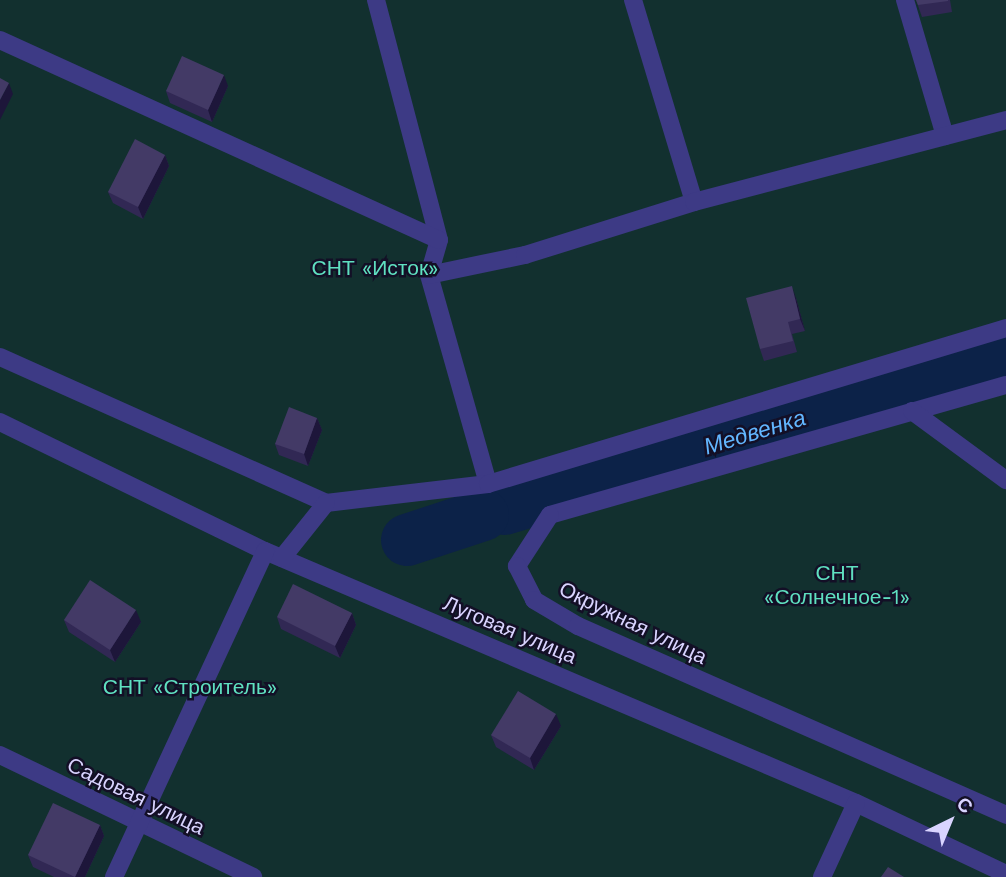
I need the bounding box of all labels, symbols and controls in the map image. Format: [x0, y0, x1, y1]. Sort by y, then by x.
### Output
park label: СНТ «Исток» [312, 255, 438, 281]
water label: Медвенка [701, 404, 809, 462]
park label: СНТ «Солнечное-1» [764, 560, 910, 610]
street label: Окружная улица [555, 576, 711, 670]
street label: Луговая улица [440, 591, 580, 669]
park label: СНТ «Строитель» [103, 674, 277, 700]
street label: Садовая улица [63, 752, 209, 840]
north arrow [915, 786, 985, 856]
text: С [952, 792, 978, 818]

